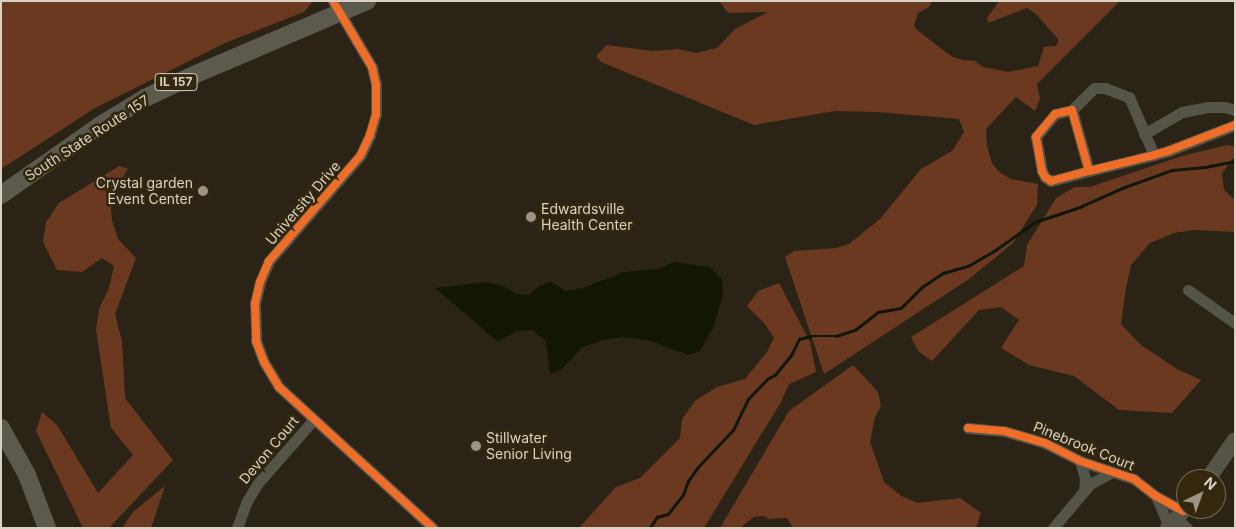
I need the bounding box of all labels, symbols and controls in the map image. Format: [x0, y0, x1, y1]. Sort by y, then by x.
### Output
road number: IL 157 [154, 72, 198, 91]
street label: South State Route 157 [22, 92, 152, 184]
street label: University Drive [262, 158, 344, 248]
place label: Crystal garden Event Center [96, 175, 193, 208]
marker: Crystal garden Event Center [197, 185, 209, 197]
place label: Edwardsville Health Center [541, 201, 632, 233]
marker: Edwardsville Health Center [525, 211, 537, 223]
street label: Devon Court [236, 413, 302, 487]
street label: Pinebrook Court [1031, 418, 1137, 474]
place label: Stillwater Senior Living [486, 430, 572, 462]
marker: Stillwater Senior Living [470, 440, 482, 452]
north arrow [1176, 469, 1226, 519]
text: N [1201, 473, 1220, 493]

